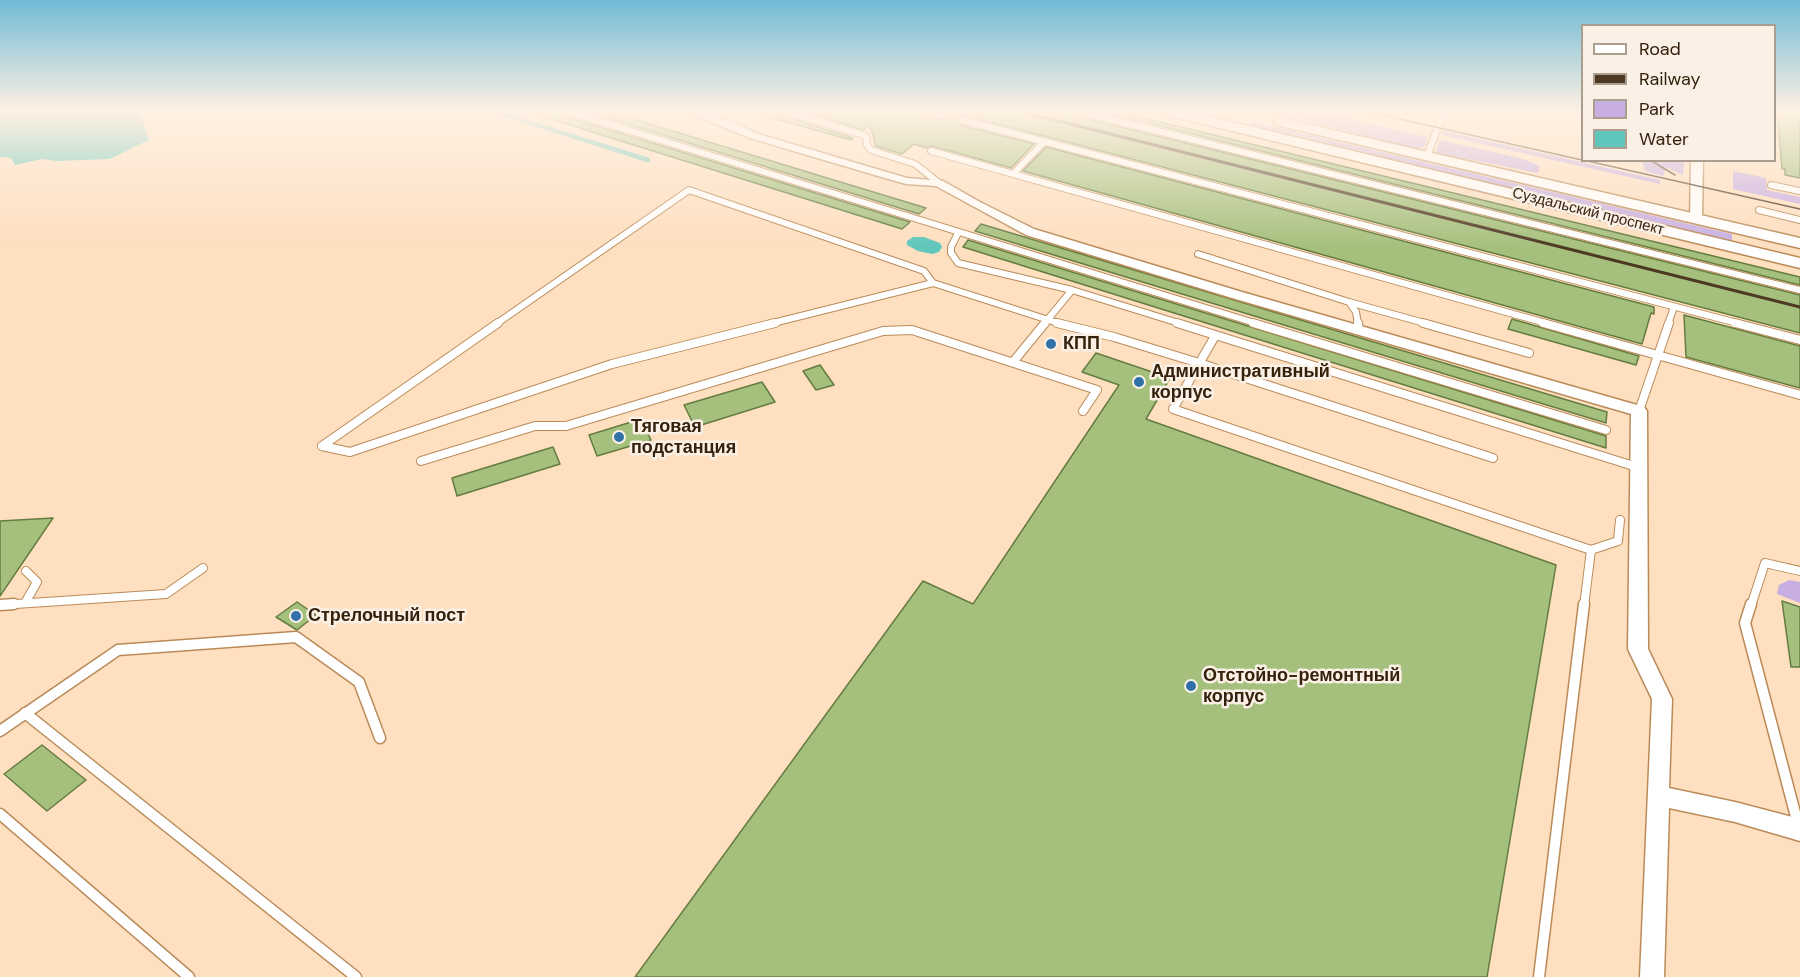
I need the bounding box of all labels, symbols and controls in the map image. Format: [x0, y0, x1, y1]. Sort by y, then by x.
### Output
legend [1581, 24, 1776, 162]
text: Road [1639, 37, 1681, 61]
text: Railway [1639, 67, 1701, 91]
text: Park [1639, 97, 1675, 121]
text: Water [1639, 127, 1689, 151]
street label: Суздальский проспект [1510, 184, 1666, 240]
place label: КПП [1063, 333, 1100, 355]
marker: КПП [1044, 337, 1058, 351]
place label: Административный корпус [1151, 361, 1330, 404]
marker: Административный корпус [1132, 375, 1146, 389]
place label: Тяговая подстанция [631, 416, 736, 458]
marker: Тяговая подстанция [612, 430, 626, 444]
place label: Стрелочный пост [308, 605, 465, 627]
marker: Стрелочный пост [289, 609, 303, 623]
place label: Отстойно-ремонтный корпус [1203, 665, 1400, 708]
marker: Отстойно-ремонтный корпус [1184, 679, 1198, 693]

